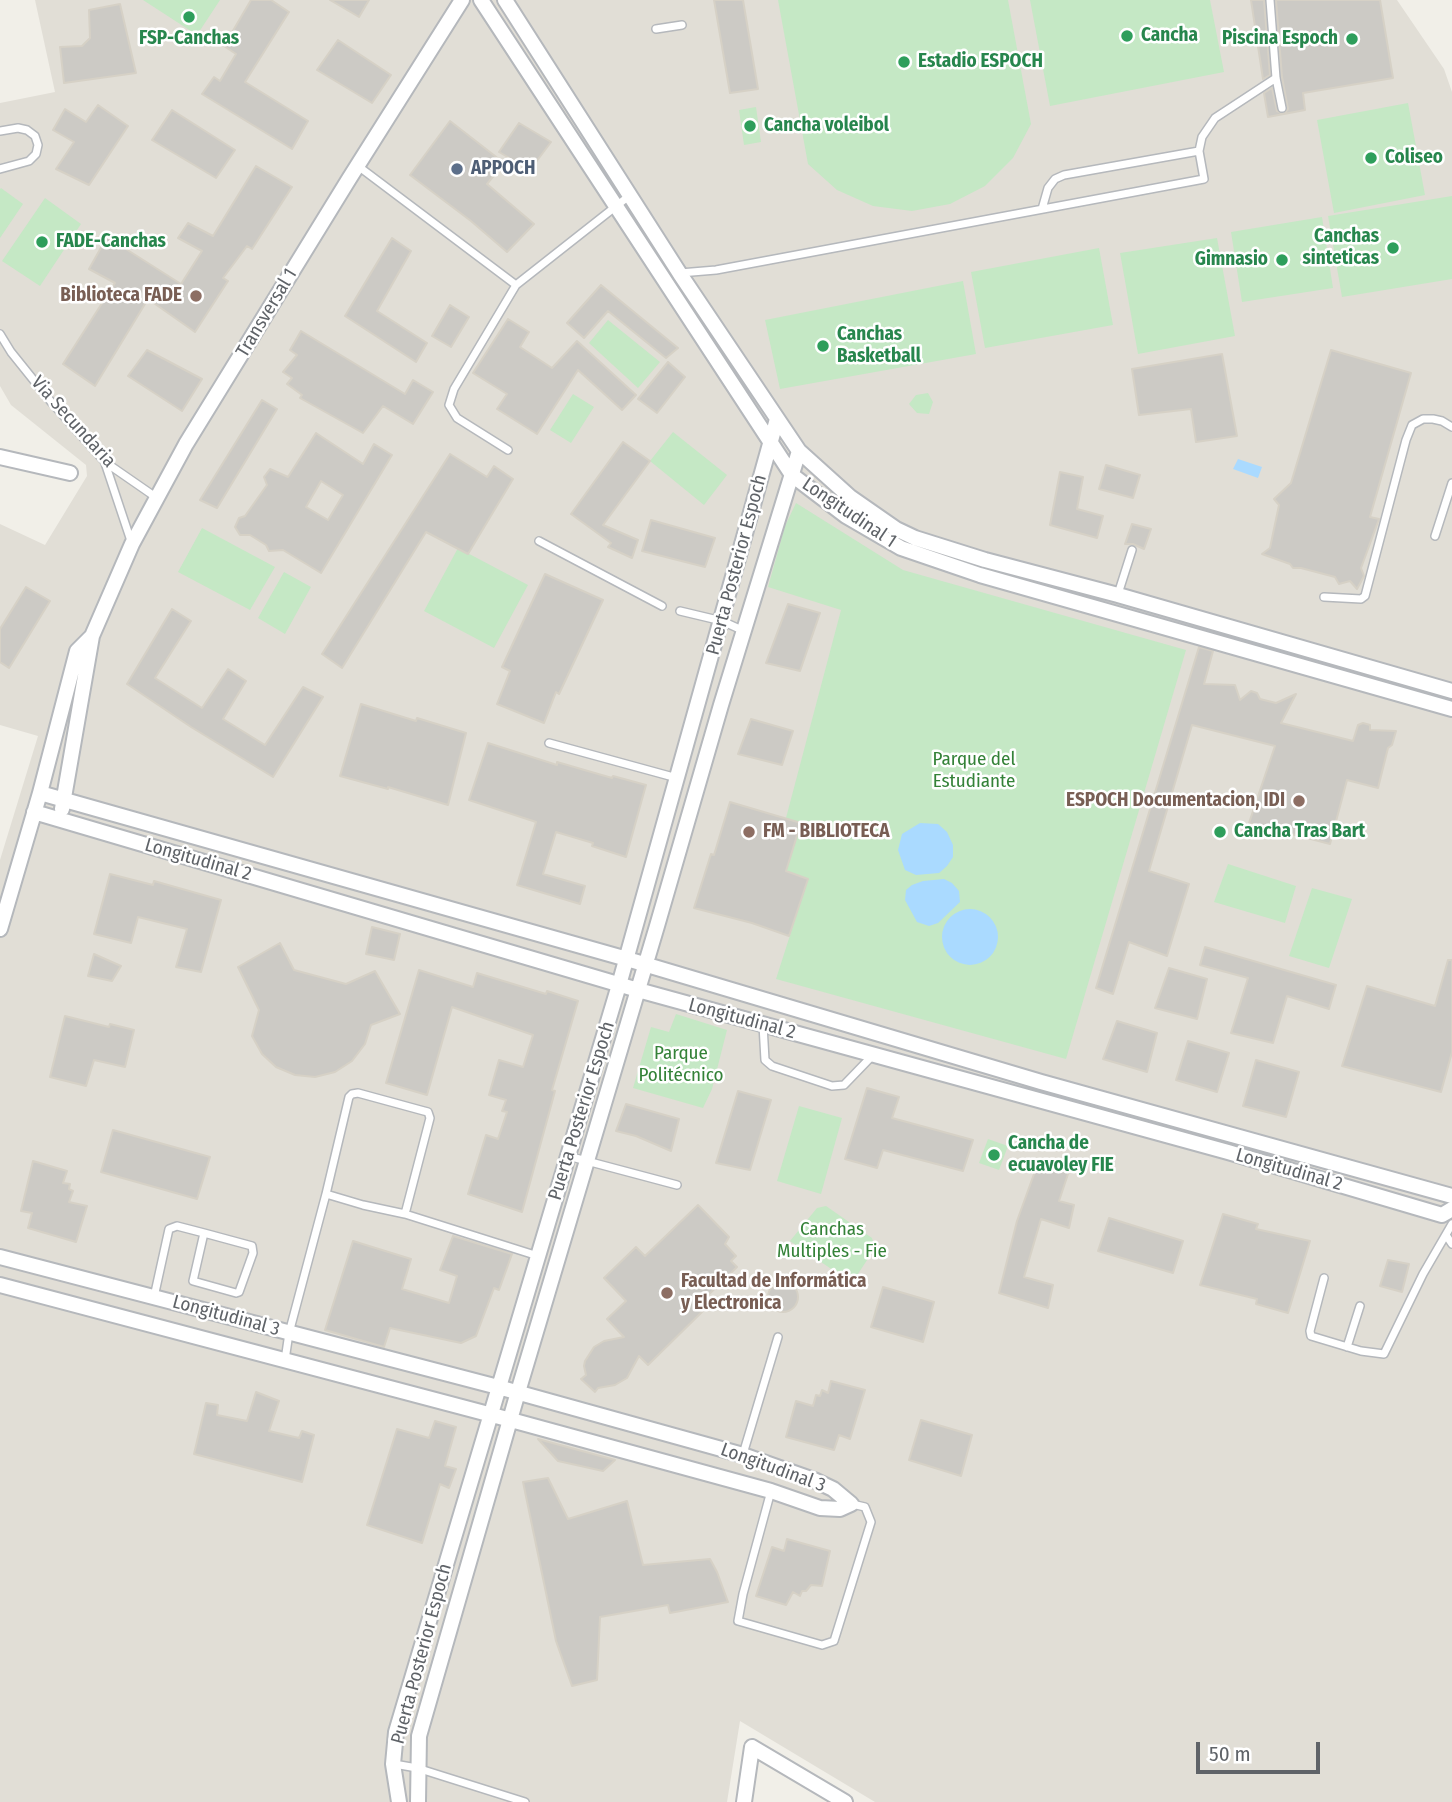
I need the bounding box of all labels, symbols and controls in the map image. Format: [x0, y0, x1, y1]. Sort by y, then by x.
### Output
marker: FSP-Canchas [181, 9, 197, 25]
place label: Cancha [1141, 25, 1198, 47]
place label: FSP-Canchas [139, 28, 239, 50]
marker: Cancha [1119, 28, 1135, 44]
place label: Piscina Espoch [1222, 28, 1338, 50]
marker: Piscina Espoch [1344, 31, 1360, 47]
place label: Estadio ESPOCH [918, 51, 1043, 73]
marker: Estadio ESPOCH [896, 54, 912, 70]
place label: Cancha voleibol [764, 115, 889, 137]
marker: Cancha voleibol [742, 118, 758, 134]
place label: Coliseo [1385, 147, 1443, 169]
marker: Coliseo [1363, 150, 1379, 166]
place label: APPOCH [471, 158, 535, 180]
marker: APPOCH [449, 161, 465, 177]
place label: Canchas sinteticas [1302, 226, 1379, 270]
place label: FADE-Canchas [56, 231, 166, 253]
marker: FADE-Canchas [34, 234, 50, 250]
marker: Canchas sinteticas [1385, 240, 1401, 256]
place label: Gimnasio [1195, 249, 1268, 271]
marker: Gimnasio [1274, 252, 1290, 268]
street label: Transversal 1 [232, 264, 302, 362]
place label: Biblioteca FADE [60, 285, 182, 307]
marker: Biblioteca FADE [188, 288, 204, 304]
place label: Canchas Basketball [837, 324, 921, 368]
marker: Canchas Basketball [815, 338, 831, 354]
street label: Via Secundaria [26, 372, 120, 472]
street label: Puerta Posterior Espoch [702, 472, 772, 658]
street label: Longitudinal 1 [797, 473, 901, 553]
park label: Parque del Estudiante [933, 749, 1015, 793]
place label: ESPOCH Documentacion, IDI [1066, 790, 1285, 812]
marker: ESPOCH Documentacion, IDI [1291, 793, 1307, 809]
place label: FM - BIBLIOTECA [763, 821, 890, 843]
place label: Cancha Tras Bart [1234, 821, 1365, 843]
marker: FM - BIBLIOTECA [741, 824, 757, 840]
marker: Cancha Tras Bart [1212, 824, 1228, 840]
street label: Longitudinal 2 [142, 834, 254, 886]
street label: Longitudinal 2 [686, 994, 798, 1044]
street label: Puerta Posterior Espoch [544, 1019, 620, 1203]
park label: Parque Politécnico [638, 1043, 724, 1087]
place label: Cancha de ecuavoley FIE [1008, 1133, 1114, 1177]
street label: Longitudinal 2 [1233, 1144, 1345, 1196]
marker: Cancha de ecuavoley FIE [986, 1147, 1002, 1163]
park label: Canchas Multiples - Fie [777, 1219, 887, 1263]
place label: Facultad de Informática y Electronica [681, 1271, 866, 1315]
marker: Facultad de Informática y Electronica [659, 1285, 675, 1301]
street label: Longitudinal 3 [170, 1291, 282, 1341]
street label: Longitudinal 3 [717, 1438, 829, 1498]
street label: Puerta Posterior Espoch [387, 1561, 457, 1747]
scale bar [1200, 1728, 1324, 1772]
text: 50 m [1209, 1741, 1251, 1767]

